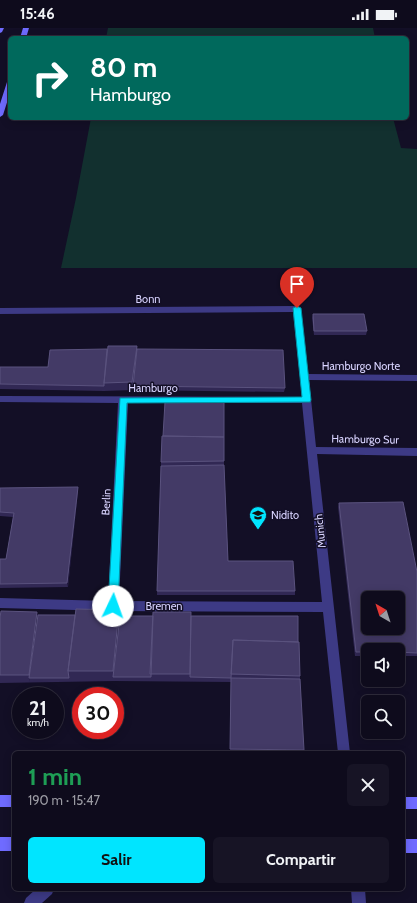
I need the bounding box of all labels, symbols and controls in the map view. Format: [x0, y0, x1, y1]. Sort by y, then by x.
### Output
text: 15:46 [20, 5, 55, 23]
text: 80 m [90, 50, 157, 84]
icon: right [24, 52, 76, 104]
text: Hamburgo [90, 84, 171, 106]
pin [280, 267, 314, 308]
icon: arrive [286, 273, 308, 295]
street label: Bonn [136, 292, 160, 306]
street label: Hamburgo Norte [322, 359, 401, 373]
street label: Hamburgo [128, 381, 178, 395]
street label: Hamburgo Sur [331, 431, 399, 447]
street label: Berlin [98, 488, 114, 516]
school or university icon: Nidito [248, 505, 268, 530]
place label: Nidito [271, 508, 299, 522]
street label: Munich [311, 513, 329, 549]
position arrow [92, 585, 134, 627]
north arrow [361, 591, 405, 635]
map controls [361, 591, 405, 739]
street label: Bremen [146, 599, 182, 613]
button: sound [361, 643, 405, 687]
speed limit sign: 30 [72, 687, 124, 739]
button: search [361, 695, 405, 739]
text: 21 [29, 696, 47, 720]
text: km/h [27, 716, 49, 729]
text: 1 min [28, 762, 82, 791]
button: close [347, 764, 389, 806]
text: 190 m · 15:47 [28, 792, 100, 808]
button: Salir [28, 837, 205, 883]
button: Compartir [213, 837, 389, 883]

